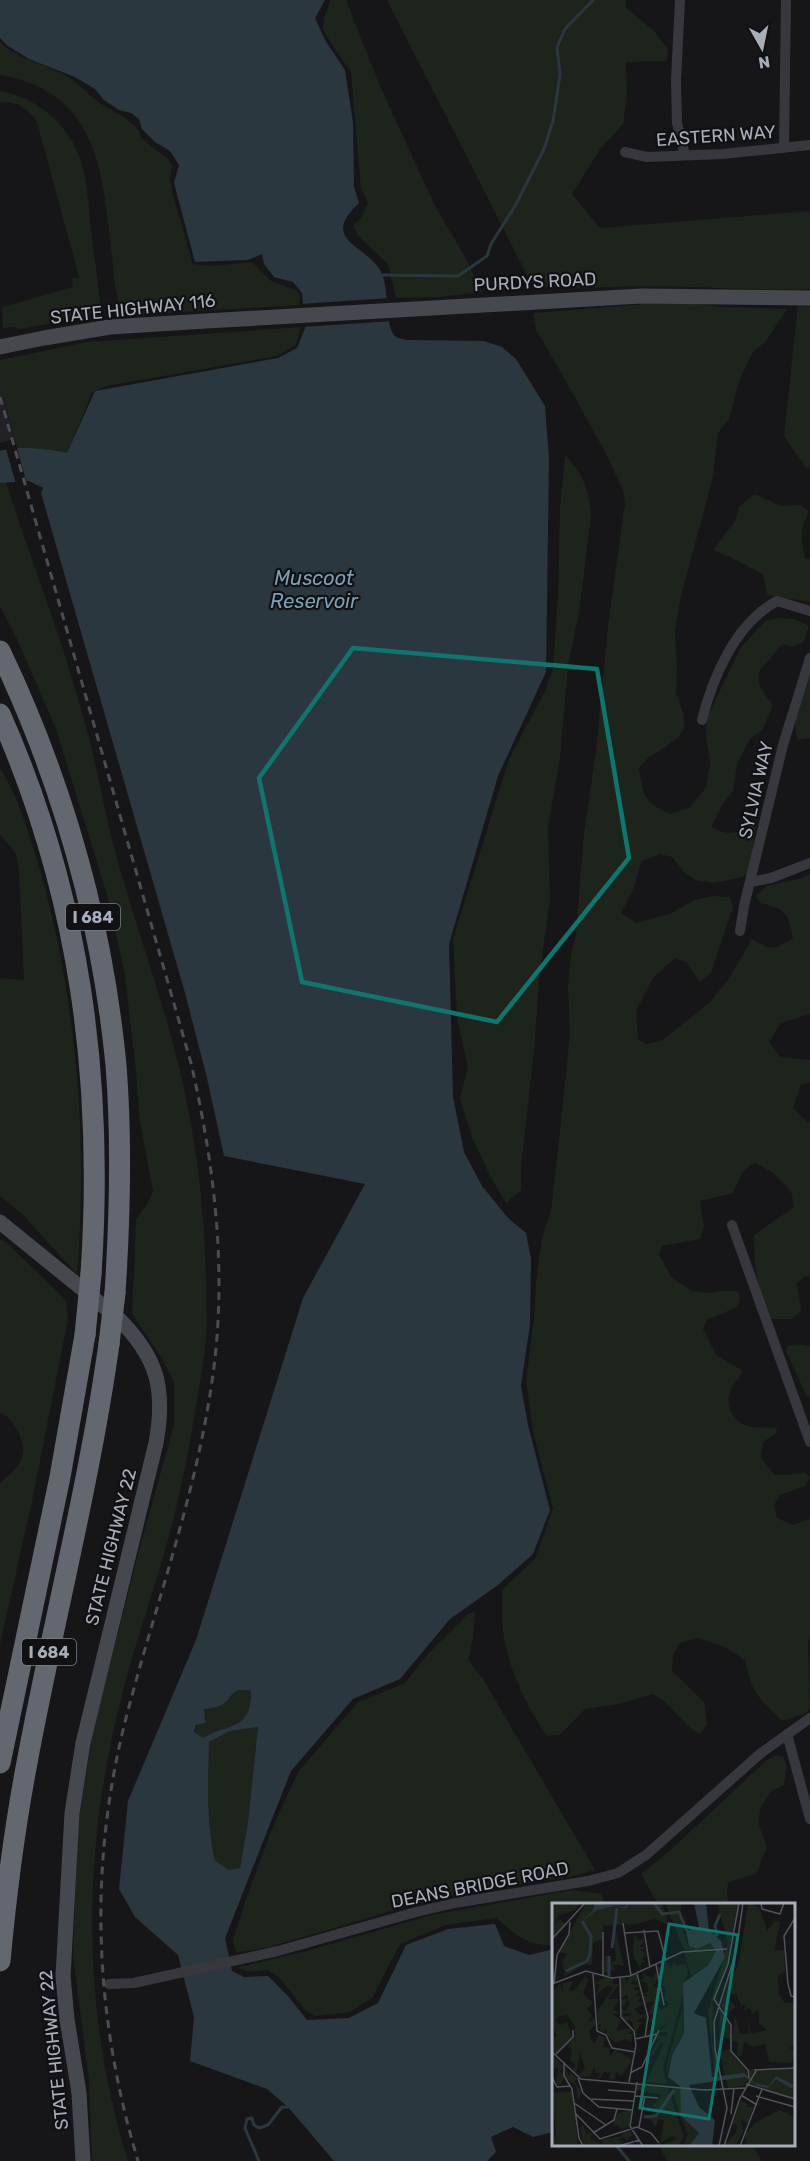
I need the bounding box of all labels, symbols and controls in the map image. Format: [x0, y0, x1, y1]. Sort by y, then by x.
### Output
north arrow [732, 18, 792, 78]
text: N [757, 52, 771, 73]
street label: EASTERN WAY [655, 121, 777, 151]
street label: PURDYS ROAD [473, 268, 597, 296]
street label: STATE HIGHWAY 116 [49, 289, 217, 329]
water label: Muscoot Reservoir [270, 566, 359, 613]
street label: SYLVIA WAY [734, 739, 778, 841]
road number: I 684 [66, 904, 120, 930]
street label: STATE HIGHWAY 22 [81, 1466, 141, 1628]
road number: I 684 [22, 1639, 76, 1665]
street label: DEANS BRIDGE ROAD [389, 1857, 571, 1913]
inset map [552, 1903, 795, 2146]
street label: STATE HIGHWAY 22 [35, 1969, 73, 2131]

